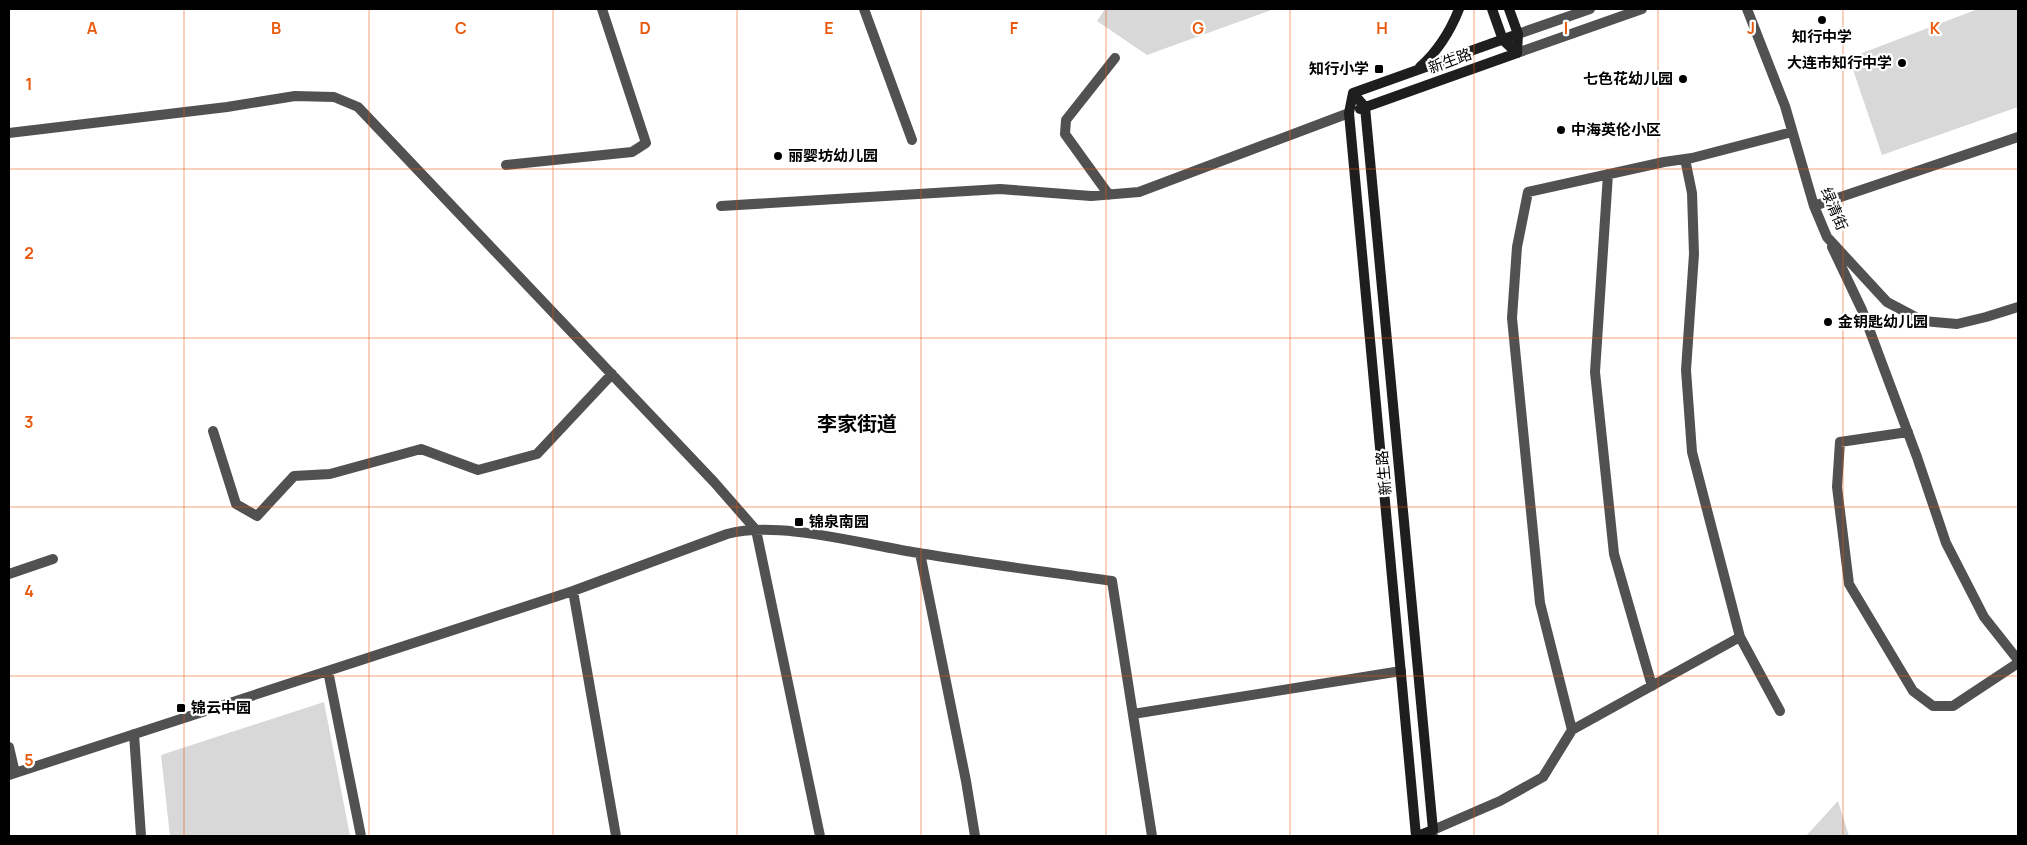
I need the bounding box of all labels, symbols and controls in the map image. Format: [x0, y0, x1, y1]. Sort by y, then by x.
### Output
marker: 知行中学 [1816, 14, 1828, 26]
text: A [87, 17, 98, 39]
text: B [271, 17, 281, 39]
text: C [455, 17, 467, 39]
text: D [639, 17, 651, 39]
text: E [824, 17, 834, 39]
text: F [1010, 17, 1019, 39]
text: G [1192, 17, 1204, 39]
text: H [1376, 17, 1388, 39]
text: I [1564, 17, 1568, 39]
text: J [1747, 17, 1755, 39]
text: K [1930, 17, 1941, 39]
place label: 知行中学 [1792, 26, 1852, 47]
street label: 新生路 [1425, 43, 1475, 78]
place label: 大连市知行中学 [1787, 52, 1892, 73]
marker: 大连市知行中学 [1896, 57, 1908, 69]
place label: 知行小学 [1309, 58, 1369, 79]
marker: 知行小学 [1373, 63, 1385, 75]
place label: 七色花幼儿园 [1583, 68, 1673, 89]
text: 1 [25, 73, 33, 95]
marker: 七色花幼儿园 [1677, 73, 1689, 85]
place label: 中海英伦小区 [1571, 119, 1661, 140]
marker: 中海英伦小区 [1555, 124, 1567, 136]
place label: 丽婴坊幼儿园 [788, 145, 878, 166]
marker: 丽婴坊幼儿园 [772, 150, 784, 162]
street label: 绿清街 [1816, 184, 1853, 234]
text: 2 [24, 242, 34, 264]
place label: 金钥匙幼儿园 [1838, 311, 1928, 332]
marker: 金钥匙幼儿园 [1822, 316, 1834, 328]
district label: 李家街道 [817, 410, 897, 437]
text: 3 [24, 411, 34, 433]
street label: 新生路 [1371, 450, 1396, 496]
place label: 锦泉南园 [809, 511, 869, 532]
marker: 锦泉南园 [793, 516, 805, 528]
text: 4 [24, 580, 34, 602]
place label: 锦云中园 [191, 697, 251, 718]
marker: 锦云中园 [175, 702, 187, 714]
text: 5 [24, 749, 34, 771]

